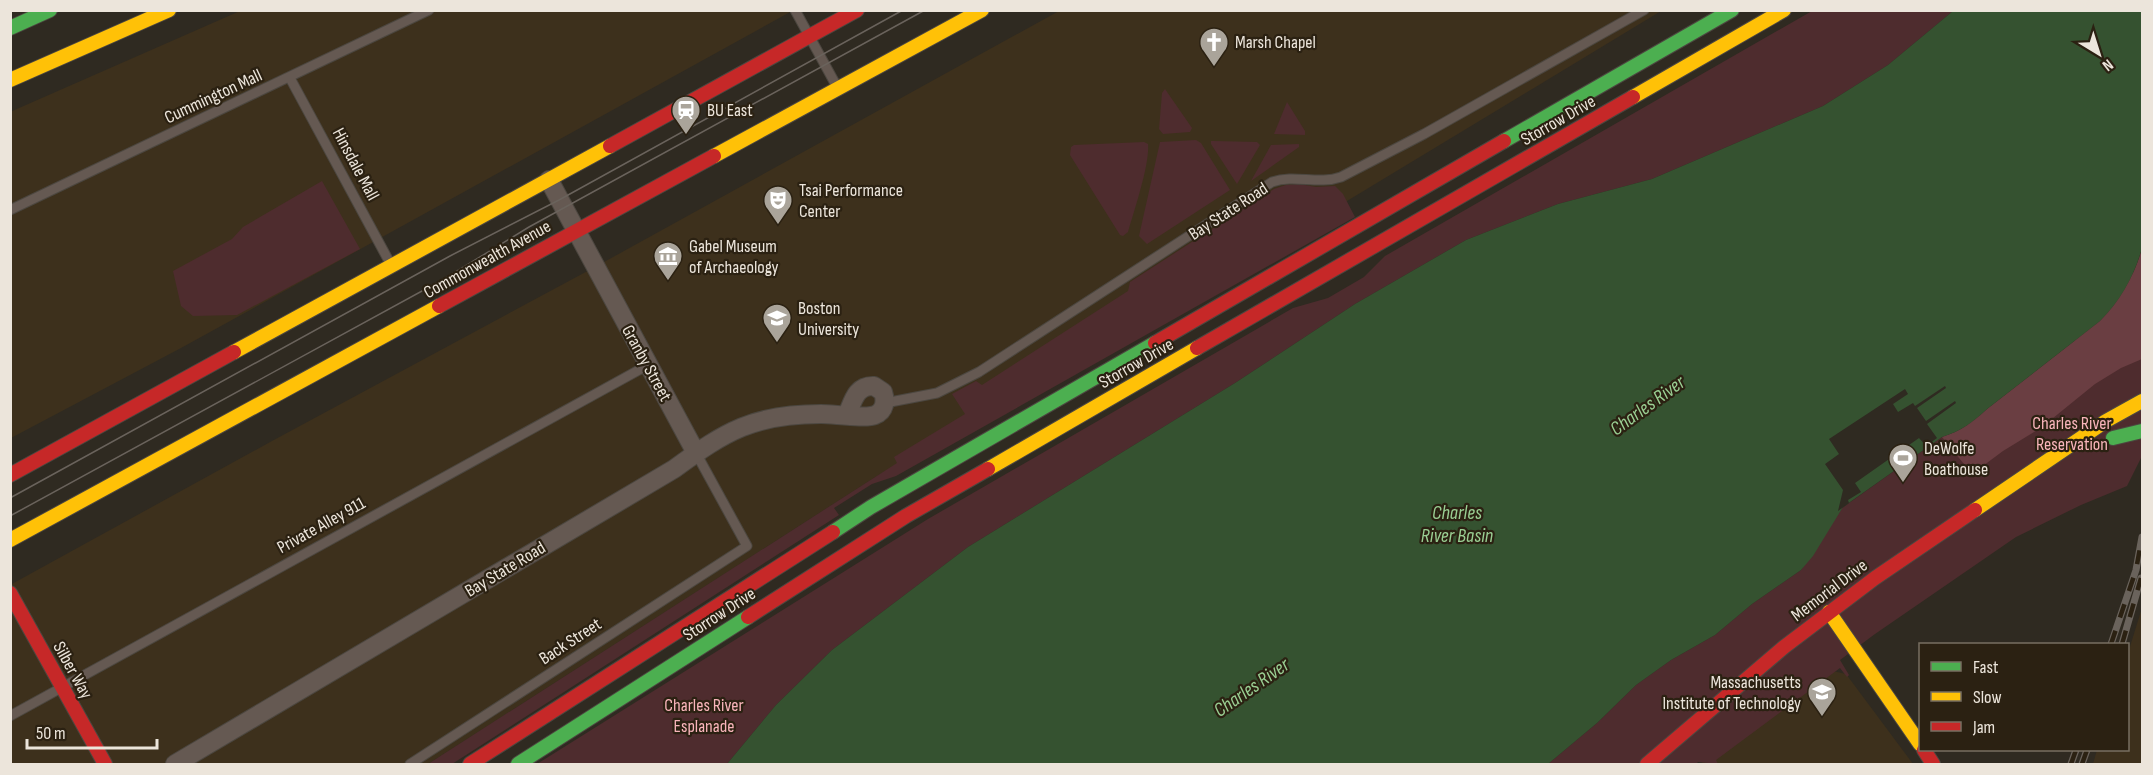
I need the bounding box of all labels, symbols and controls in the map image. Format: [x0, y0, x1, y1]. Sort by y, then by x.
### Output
north arrow [2069, 24, 2129, 84]
church icon: Marsh Chapel [1198, 26, 1230, 68]
place label: Marsh Chapel [1235, 32, 1316, 53]
text: N [2098, 55, 2117, 75]
street label: Cummington Mall [161, 65, 265, 128]
street label: Storrow Drive [1517, 91, 1599, 150]
station icon: BU East [670, 94, 702, 136]
place label: BU East [707, 100, 753, 121]
street label: Hinsdale Mall [328, 124, 383, 204]
street label: Bay State Road [1185, 178, 1272, 245]
place label: Tsai Performance Center [799, 180, 903, 222]
theatre icon: Tsai Performance Center [762, 184, 794, 226]
street label: Commonwealth Avenue [420, 216, 554, 303]
place label: Gabel Museum of Archaeology [689, 236, 779, 278]
museum icon: Gabel Museum of Archaeology [652, 240, 684, 282]
place label: Boston University [798, 298, 859, 340]
school or university icon: Boston University [761, 302, 793, 344]
street label: Granby Street [617, 322, 676, 405]
street label: Storrow Drive [1095, 334, 1177, 393]
water label: Charles River [1605, 370, 1691, 441]
park label: Charles River Reservation [2032, 413, 2112, 455]
place label: DeWolfe Boathouse [1924, 438, 1988, 480]
sports icon: DeWolfe Boathouse [1887, 442, 1919, 484]
street label: Private Alley 911 [274, 492, 369, 558]
water label: Charles River Basin [1421, 501, 1493, 548]
street label: Bay State Road [461, 537, 549, 602]
street label: Memorial Drive [1787, 555, 1872, 626]
street label: Storrow Drive [679, 583, 760, 646]
street label: Back Street [535, 613, 606, 669]
street label: Silber Way [48, 638, 97, 703]
legend [1919, 643, 2129, 751]
water label: Charles River [1209, 652, 1295, 723]
text: Fast [1973, 657, 1999, 678]
place label: Massachusetts Institute of Technology [1662, 672, 1801, 714]
school or university icon: Massachusetts Institute of Technology [1806, 676, 1838, 718]
text: Slow [1973, 687, 2002, 708]
park label: Charles River Esplanade [664, 695, 744, 737]
scale bar [27, 712, 158, 750]
text: Jam [1972, 717, 1995, 738]
text: 50 m [36, 723, 66, 744]

